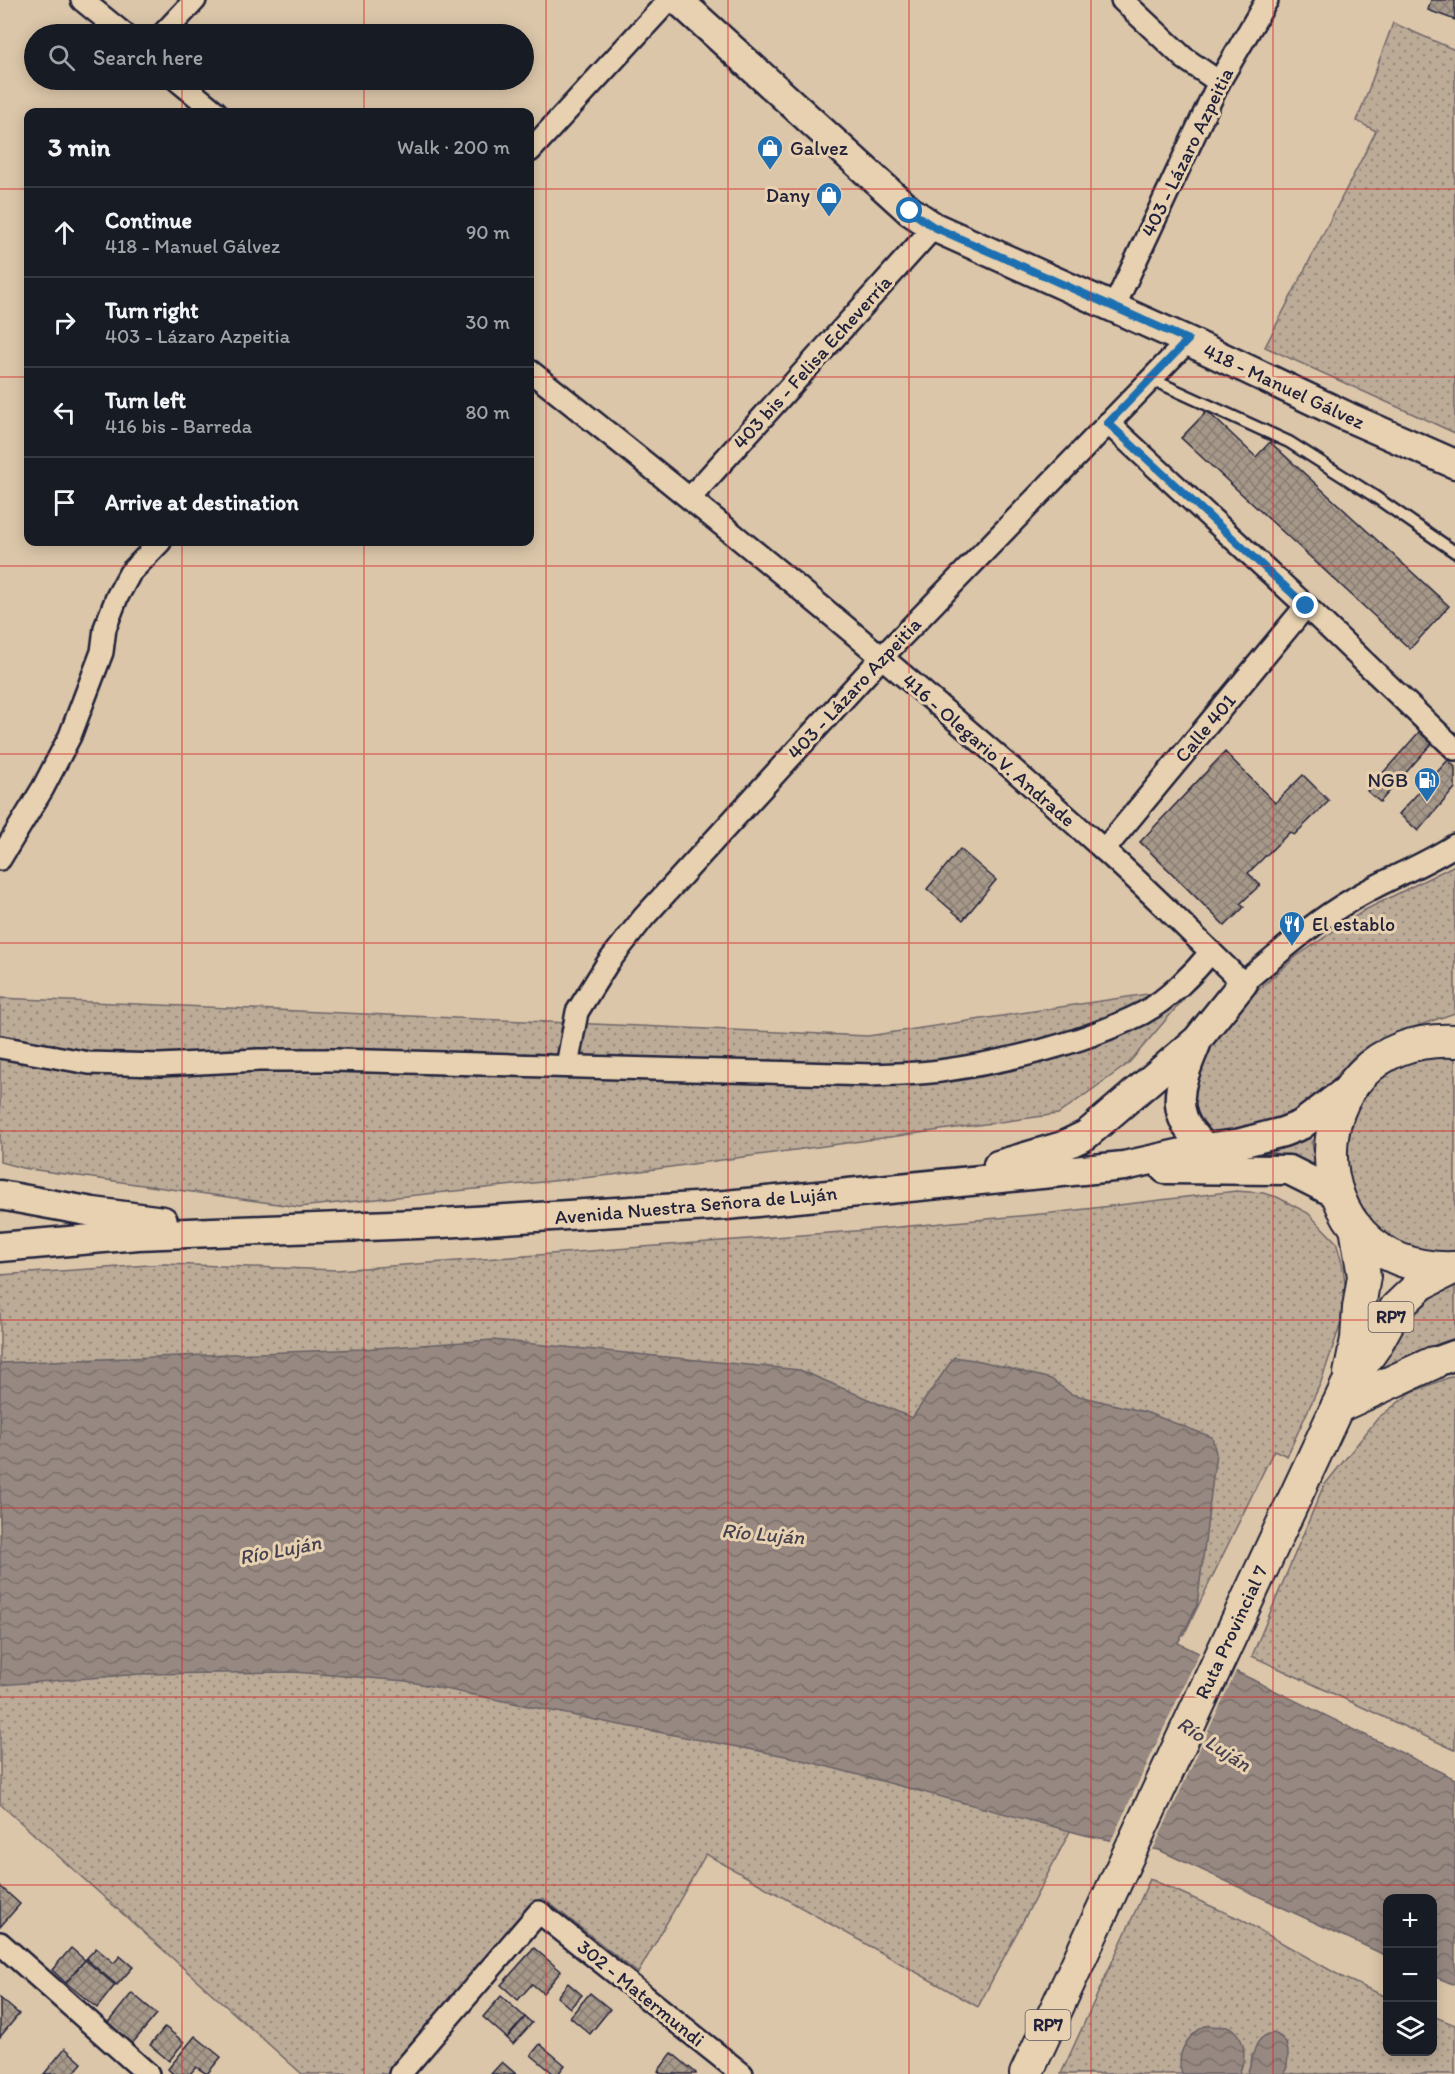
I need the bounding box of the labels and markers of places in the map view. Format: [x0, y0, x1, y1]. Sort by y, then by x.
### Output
shop icon: Galvez [755, 133, 785, 171]
place label: Galvez [790, 136, 849, 160]
shop icon: Dany [814, 180, 844, 218]
place label: Dany [766, 183, 811, 207]
fuel station icon: NGB [1412, 765, 1442, 803]
place label: NGB [1368, 768, 1408, 792]
restaurant icon: El establo [1277, 909, 1307, 947]
place label: El establo [1312, 912, 1395, 936]

